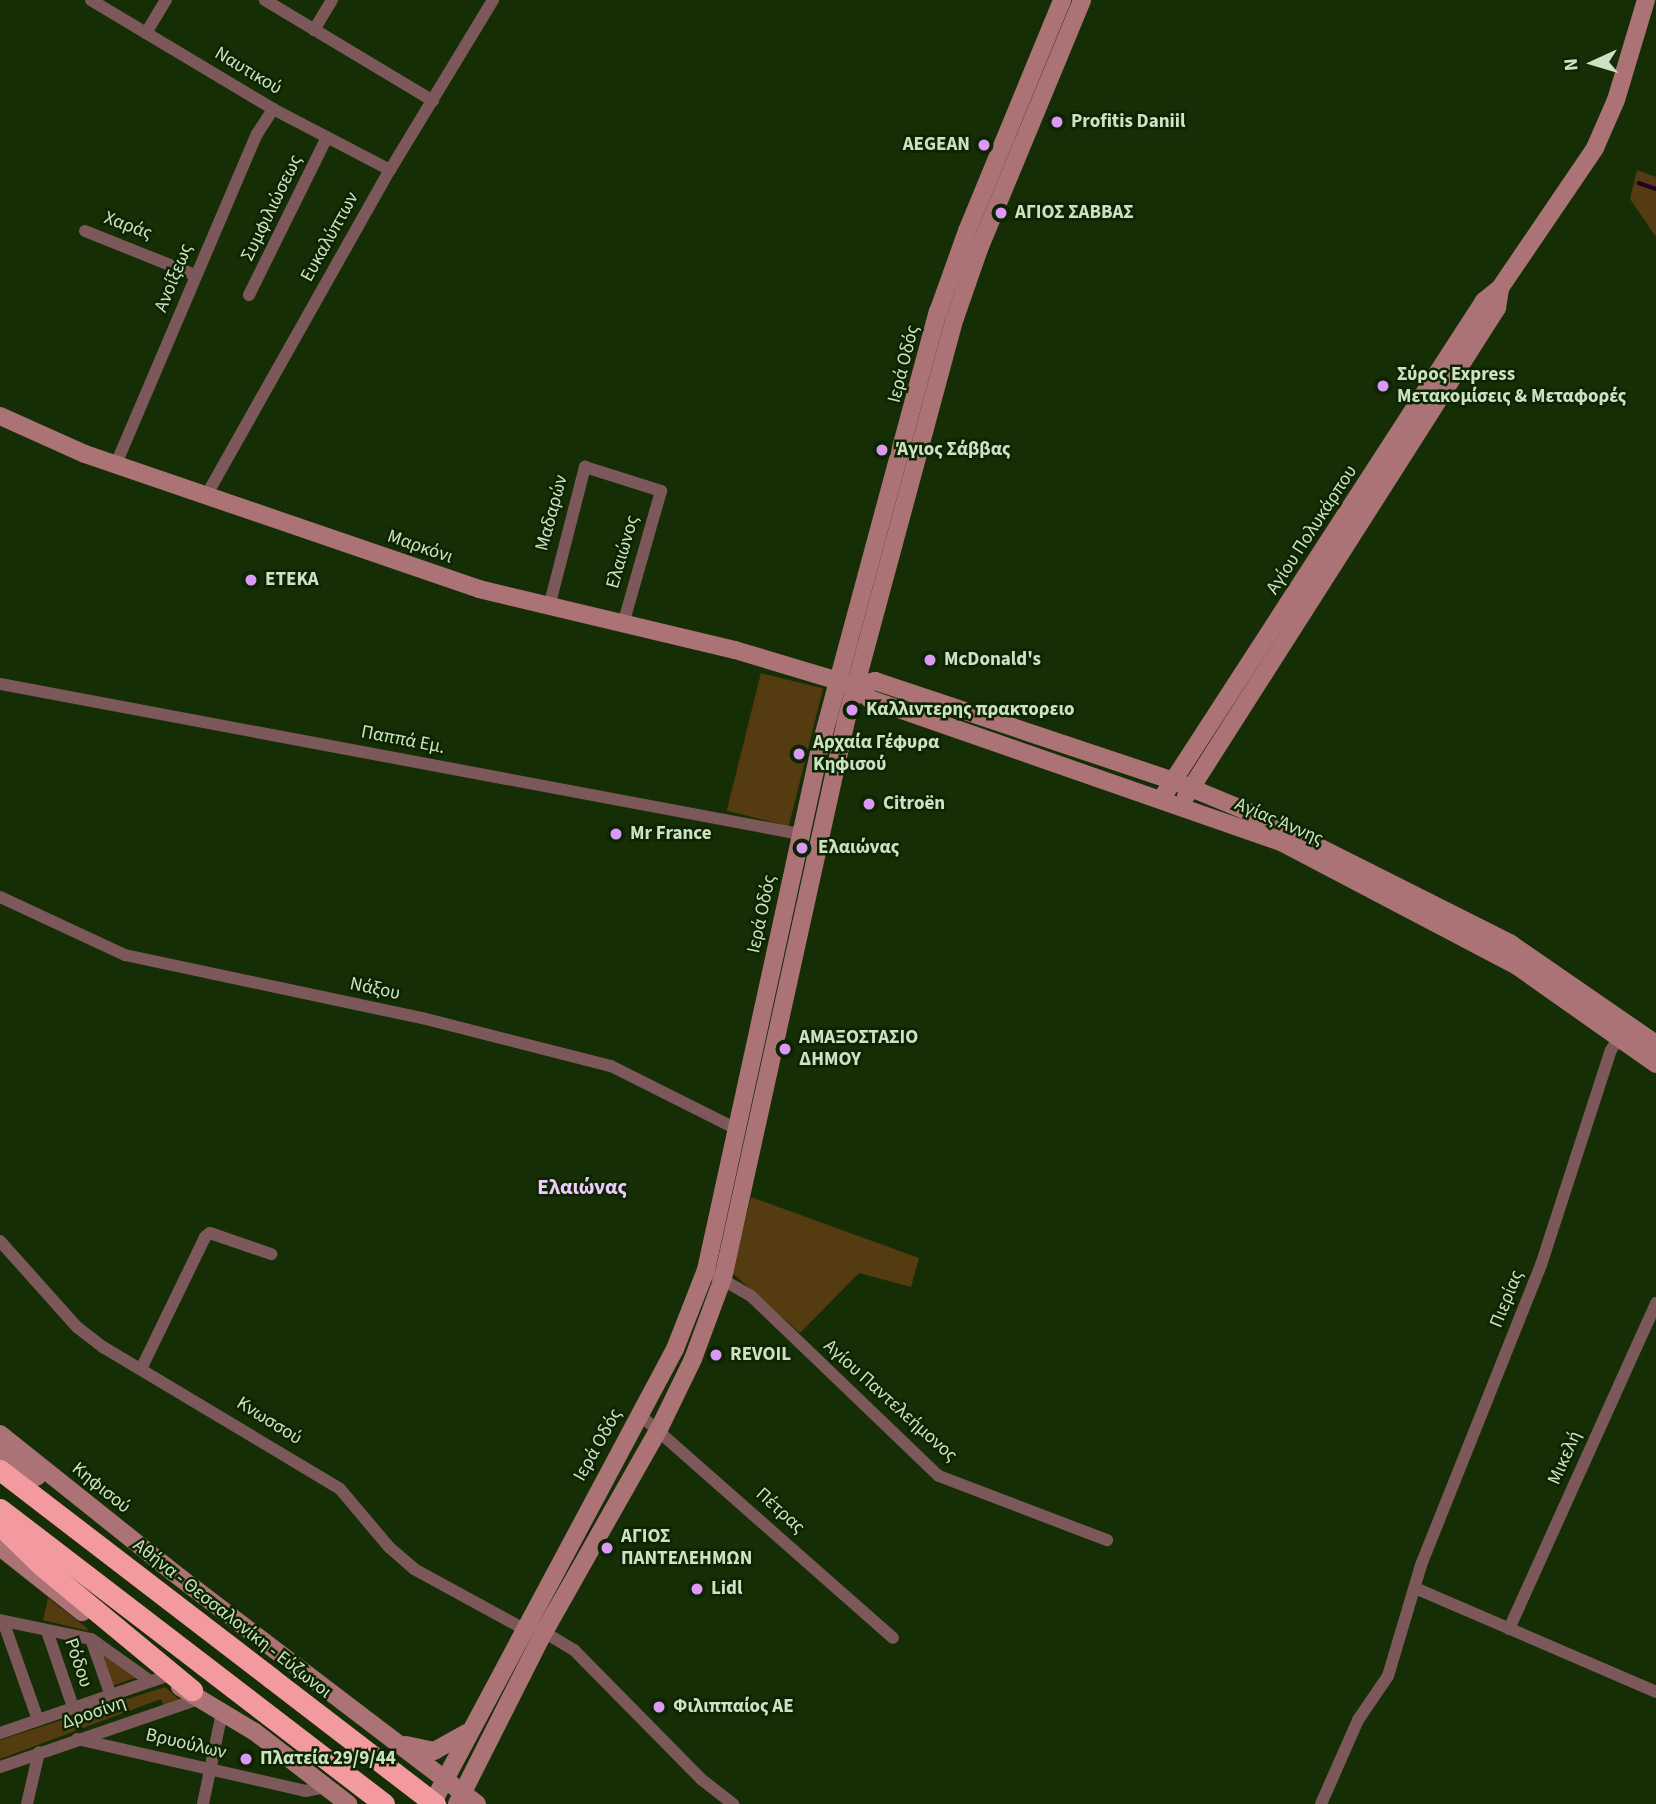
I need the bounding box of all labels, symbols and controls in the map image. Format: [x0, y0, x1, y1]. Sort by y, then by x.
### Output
north arrow [1558, 28, 1628, 98]
street label: Ναυτικού [210, 42, 286, 100]
text: N [1558, 57, 1585, 72]
place label: Profitis Daniil [1071, 111, 1185, 133]
marker: Profitis Daniil [1049, 114, 1065, 130]
place label: AEGEAN [903, 134, 970, 156]
marker: AEGEAN [976, 137, 992, 153]
street label: Συμφιλιώσεως [236, 151, 308, 265]
street label: Ευκαλύπτων [296, 188, 364, 286]
place label: ΑΓΙΟΣ ΣΑΒΒΑΣ [1015, 202, 1134, 224]
marker: ΑΓΙΟΣ ΣΑΒΒΑΣ [993, 205, 1009, 221]
street label: Χαράς [101, 207, 155, 245]
street label: Ανοίξεως [150, 240, 198, 316]
street label: Ιερά Οδός [883, 323, 925, 405]
place label: Σύρος Express Μετακομίσεις & Μεταφορές [1397, 364, 1626, 408]
marker: Σύρος Express Μετακομίσεις & Μεταφορές [1375, 378, 1391, 394]
place label: Άγιος Σάββας [896, 439, 1011, 461]
marker: Άγιος Σάββας [874, 442, 890, 458]
street label: Αγίου Πολυκάρπου [1262, 461, 1362, 599]
street label: Μαδαρών [531, 473, 573, 553]
street label: Ελαιώνος [602, 513, 644, 591]
street label: Μαρκόνι [384, 525, 456, 569]
place label: ΕΤΕΚΑ [265, 569, 319, 591]
marker: ΕΤΕΚΑ [243, 572, 259, 588]
place label: McDonald's [944, 649, 1041, 671]
marker: McDonald's [922, 652, 938, 668]
place label: Καλλιντερης πρακτορειο [866, 699, 1074, 721]
marker: Καλλιντερης πρακτορειο [844, 702, 860, 718]
street label: Παππά Εμ. [359, 721, 447, 759]
place label: Αρχαία Γέφυρα Κηφισού [813, 732, 939, 776]
marker: Αρχαία Γέφυρα Κηφισού [791, 746, 807, 762]
place label: Citroën [883, 793, 945, 815]
street label: Αγίας Άννης [1231, 793, 1327, 851]
marker: Citroën [861, 796, 877, 812]
place label: Mr France [630, 823, 712, 845]
marker: Mr France [608, 826, 624, 842]
place label: Ελαιώνας [818, 837, 899, 859]
marker: Ελαιώνας [792, 838, 812, 858]
street label: Ιερά Οδός [743, 873, 781, 955]
street label: Νάξου [348, 973, 402, 1005]
place label: ΑΜΑΞΟΣΤΑΣΙΟ ΔΗΜΟΥ [799, 1027, 918, 1071]
marker: ΑΜΑΞΟΣΤΑΣΙΟ ΔΗΜΟΥ [777, 1041, 793, 1057]
district label: Ελαιώνας [537, 1174, 627, 1200]
street label: Πιερίας [1485, 1267, 1529, 1331]
street label: Αγίου Παντελεήμονος [818, 1335, 962, 1467]
place label: REVOIL [730, 1344, 791, 1366]
marker: REVOIL [708, 1347, 724, 1363]
street label: Κνωσσού [232, 1392, 306, 1450]
street label: Ιερά Οδός [569, 1405, 627, 1485]
street label: Μικελή [1543, 1428, 1587, 1488]
street label: Κηφισού [67, 1457, 135, 1519]
street label: Πέτρας [751, 1483, 809, 1539]
place label: ΑΓΙΟΣ ΠΑΝΤΕΛΕΗΜΩΝ [621, 1526, 752, 1570]
street label: Αθήνα - Θεσσαλονίκη - Εύζωνοι [128, 1534, 336, 1704]
marker: ΑΓΙΟΣ ΠΑΝΤΕΛΕΗΜΩΝ [599, 1540, 615, 1556]
place label: Lidl [711, 1578, 742, 1600]
marker: Lidl [689, 1581, 705, 1597]
street label: Ρόδου [59, 1635, 97, 1691]
street label: Δροσίνη [59, 1691, 129, 1735]
place label: Φιλιππαίος ΑΕ [673, 1696, 794, 1718]
marker: Φιλιππαίος ΑΕ [651, 1699, 667, 1715]
street label: Βρυούλων [143, 1724, 229, 1764]
place label: Πλατεία 29/9/44 [260, 1748, 396, 1770]
marker: Πλατεία 29/9/44 [238, 1751, 254, 1767]

